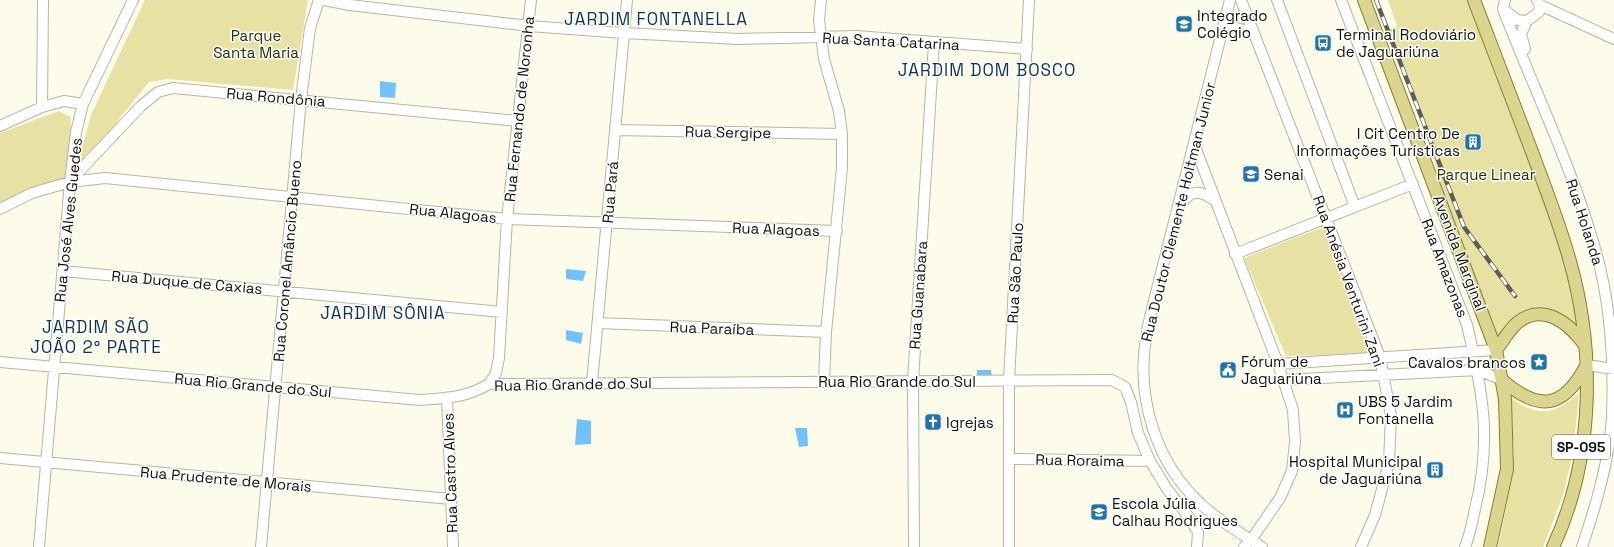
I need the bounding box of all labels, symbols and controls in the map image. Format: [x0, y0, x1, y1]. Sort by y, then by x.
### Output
place label: Integrado Colégio [1197, 6, 1268, 42]
district label: JARDIM FONTANELLA [564, 8, 748, 30]
school or university icon: Integrado Colégio [1174, 14, 1194, 34]
street label: Rua Fernando de Noronha [500, 15, 538, 203]
place label: Terminal Rodoviário de Jaguariúna [1336, 25, 1476, 61]
park label: Parque Santa Maria [213, 26, 299, 62]
street label: Rua Santa Catarina [822, 28, 961, 54]
bus stop icon: Terminal Rodoviário de Jaguariúna [1313, 33, 1333, 53]
district label: JARDIM DOM BOSCO [898, 59, 1076, 81]
street label: Rua Doutor Clemente Holtman Junior [1136, 80, 1220, 344]
street label: Rua Rondônia [226, 83, 327, 111]
street label: Rua Sergipe [685, 122, 771, 142]
place label: I Cit Centro De Informações Turísticas [1296, 124, 1460, 160]
building icon: I Cit Centro De Informações Turísticas [1463, 132, 1483, 152]
street label: Rua José Alves Guedes [50, 137, 86, 303]
street label: Rua Coronel Amâncio Bueno [269, 159, 305, 363]
street label: Rua Pará [598, 160, 622, 224]
school or university icon: Senai [1241, 164, 1261, 184]
place label: Senai [1264, 165, 1304, 184]
park label: Parque Linear [1437, 165, 1536, 184]
street label: Rua Holanda [1562, 176, 1608, 268]
street label: Avenida Marginal [1429, 192, 1491, 314]
street label: Rua Anésia Venturini Zani [1309, 193, 1389, 369]
street label: Rua Alagoas [408, 199, 498, 227]
street label: Rua Amazonas [1417, 216, 1473, 320]
street label: Rua Alagoas [732, 218, 820, 240]
street label: Rua São Paulo [1003, 222, 1027, 324]
street label: Rua Guanabara [905, 240, 931, 350]
street label: Rua Duque de Caxias [111, 266, 263, 298]
district label: JARDIM SÔNIA [320, 302, 446, 324]
district label: JARDIM SÃO JOÃO 2° PARTE [30, 316, 162, 358]
street label: Rua Paraíba [669, 317, 755, 339]
place label: Fórum de Jaguariúna [1241, 352, 1322, 388]
place icon: Cavalos brancos [1529, 352, 1549, 372]
place label: Cavalos brancos [1408, 353, 1526, 372]
public building icon: Fórum de Jaguariúna [1218, 360, 1238, 380]
street label: Rua Rio Grande do Sul [174, 369, 332, 401]
street label: Rua Rio Grande do Sul [818, 372, 976, 391]
street label: Rua Rio Grande do Sul [494, 373, 652, 395]
place label: UBS 5 Jardim Fontanella [1358, 392, 1453, 428]
hospital icon: UBS 5 Jardim Fontanella [1335, 400, 1355, 420]
church icon: Igrejas [923, 412, 943, 432]
street label: Rua Castro Alves [438, 413, 462, 533]
place label: Igrejas [946, 413, 994, 432]
road number: SP-095 [1552, 435, 1610, 459]
street label: Rua Roraima [1035, 450, 1125, 470]
place label: Hospital Municipal de Jaguariúna [1289, 452, 1422, 488]
building icon: Hospital Municipal de Jaguariúna [1425, 460, 1445, 480]
street label: Rua Prudente de Morais [139, 462, 313, 496]
place label: Escola Júlia Calhau Rodrigues [1112, 494, 1238, 530]
school or university icon: Escola Júlia Calhau Rodrigues [1089, 502, 1109, 522]

